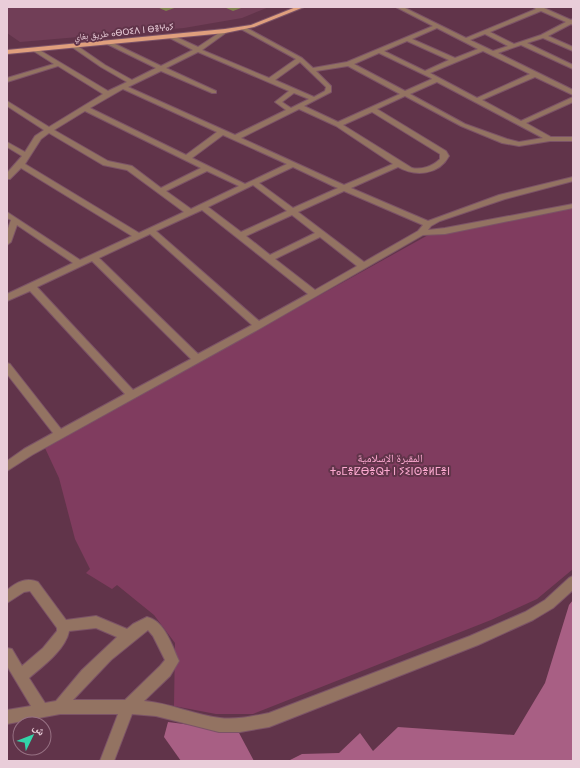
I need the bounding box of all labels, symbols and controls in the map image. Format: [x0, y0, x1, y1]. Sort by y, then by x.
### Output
street label: طريق بغاي ⴰⴱⵔⵉⴷ ⵏ ⴱⴻⵖⴰⵢ [73, 21, 175, 44]
park label: المقبرة الإسلامية ⵜⴰⵎⴻⵇⴱⴻⵕⵜ ⵏ ⵢⵉⵏⵙⴻⵍⵎⴻⵏ [330, 450, 450, 479]
north arrow [12, 716, 52, 756]
text: ش [29, 719, 49, 739]

